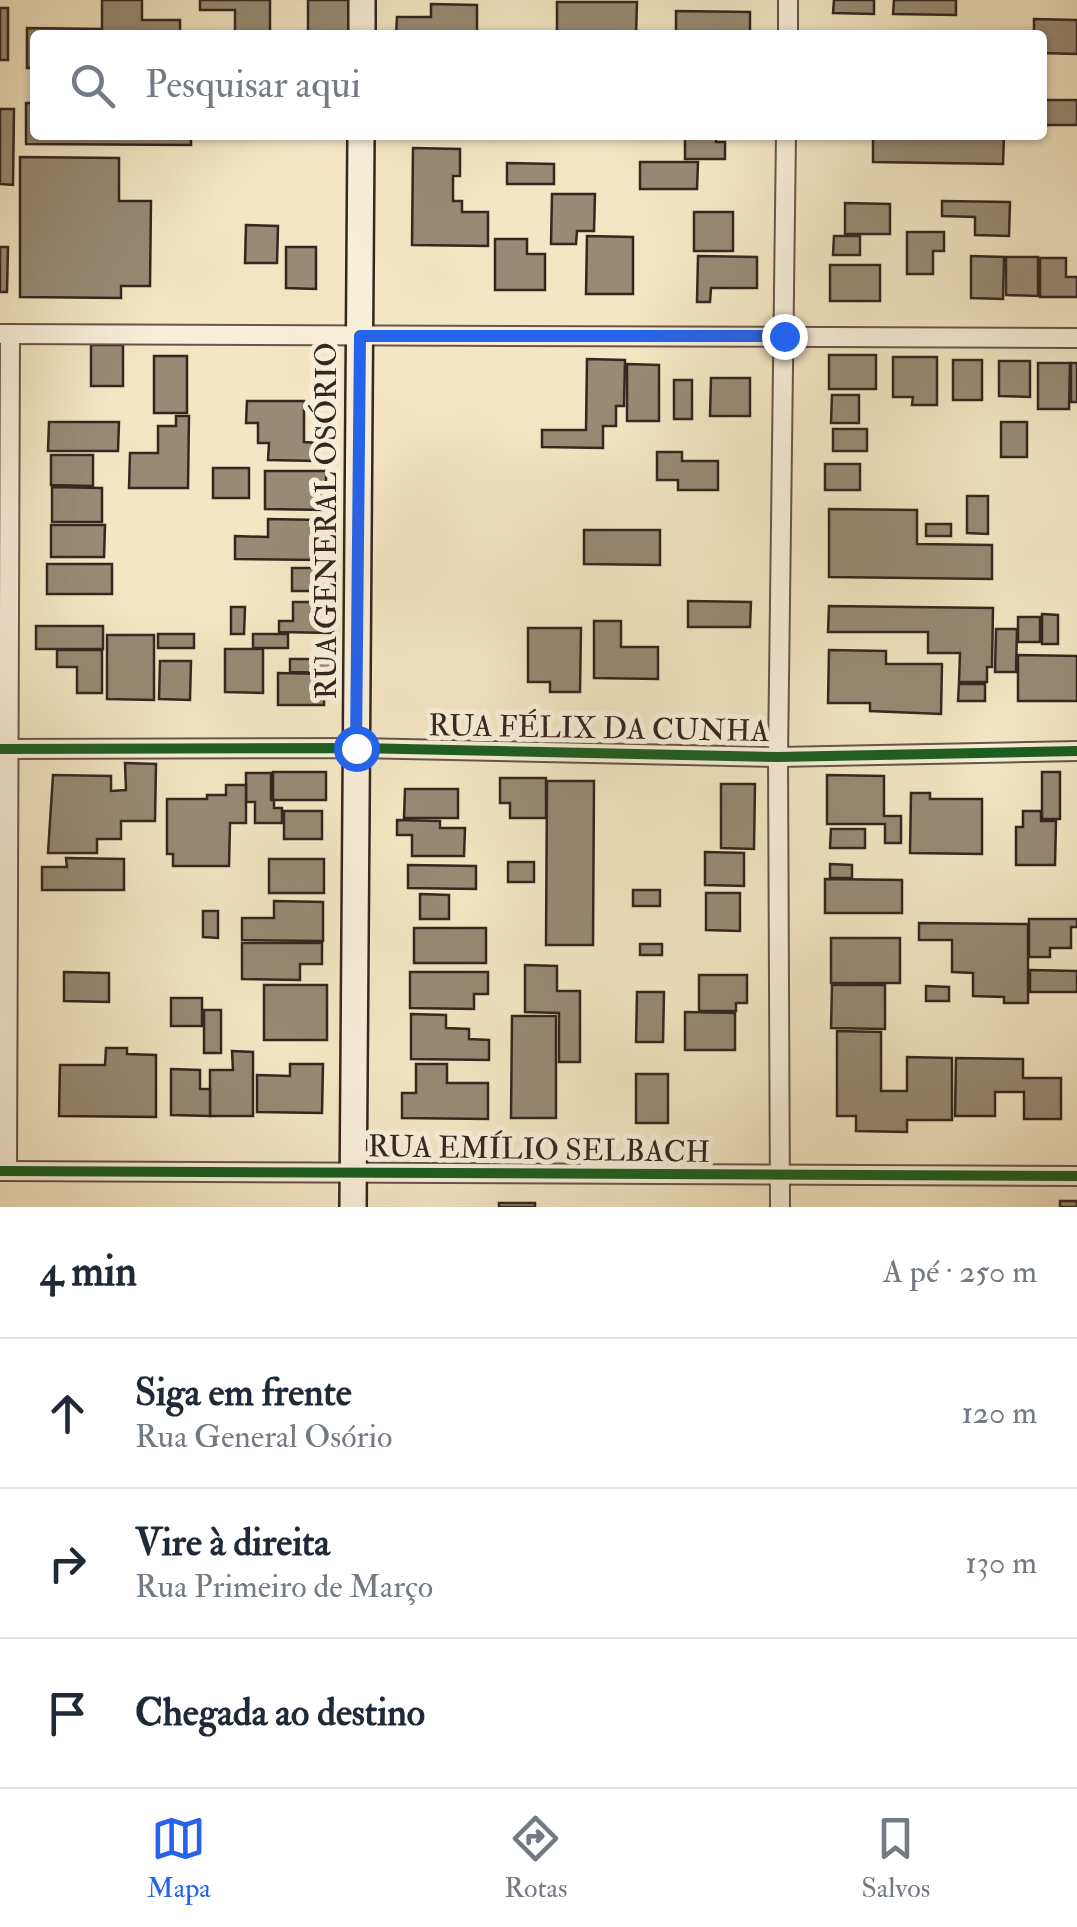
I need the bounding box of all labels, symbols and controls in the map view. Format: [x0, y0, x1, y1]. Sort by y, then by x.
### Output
search box [30, 30, 1047, 140]
icon: search [65, 58, 120, 113]
text: Pesquisar aqui [145, 61, 361, 109]
route end [762, 314, 808, 360]
street label: RUA GENERAL OSÓRIO [307, 342, 345, 700]
street label: RUA FÉLIX DA CUNHA [428, 706, 770, 750]
route start [334, 726, 380, 772]
street label: RUA EMÍLIO SELBACH [368, 1128, 710, 1171]
text: 4 min [40, 1246, 137, 1298]
text: A pé · 250 m [883, 1252, 1037, 1292]
text: Siga em frente [135, 1369, 352, 1417]
icon: ahead [40, 1386, 95, 1441]
text: 120 m [961, 1393, 1037, 1433]
text: Rua General Osório [135, 1417, 392, 1457]
text: Vire à direita [135, 1519, 330, 1567]
icon: right [40, 1536, 95, 1591]
text: 130 m [965, 1543, 1037, 1583]
text: Rua Primeiro de Março [135, 1567, 433, 1607]
icon: arrive [40, 1686, 95, 1741]
text: Chegada ao destino [135, 1689, 425, 1737]
tab: Mapa [147, 1811, 211, 1906]
tab: Rotas [504, 1811, 568, 1906]
tab: Salvos [861, 1811, 930, 1906]

